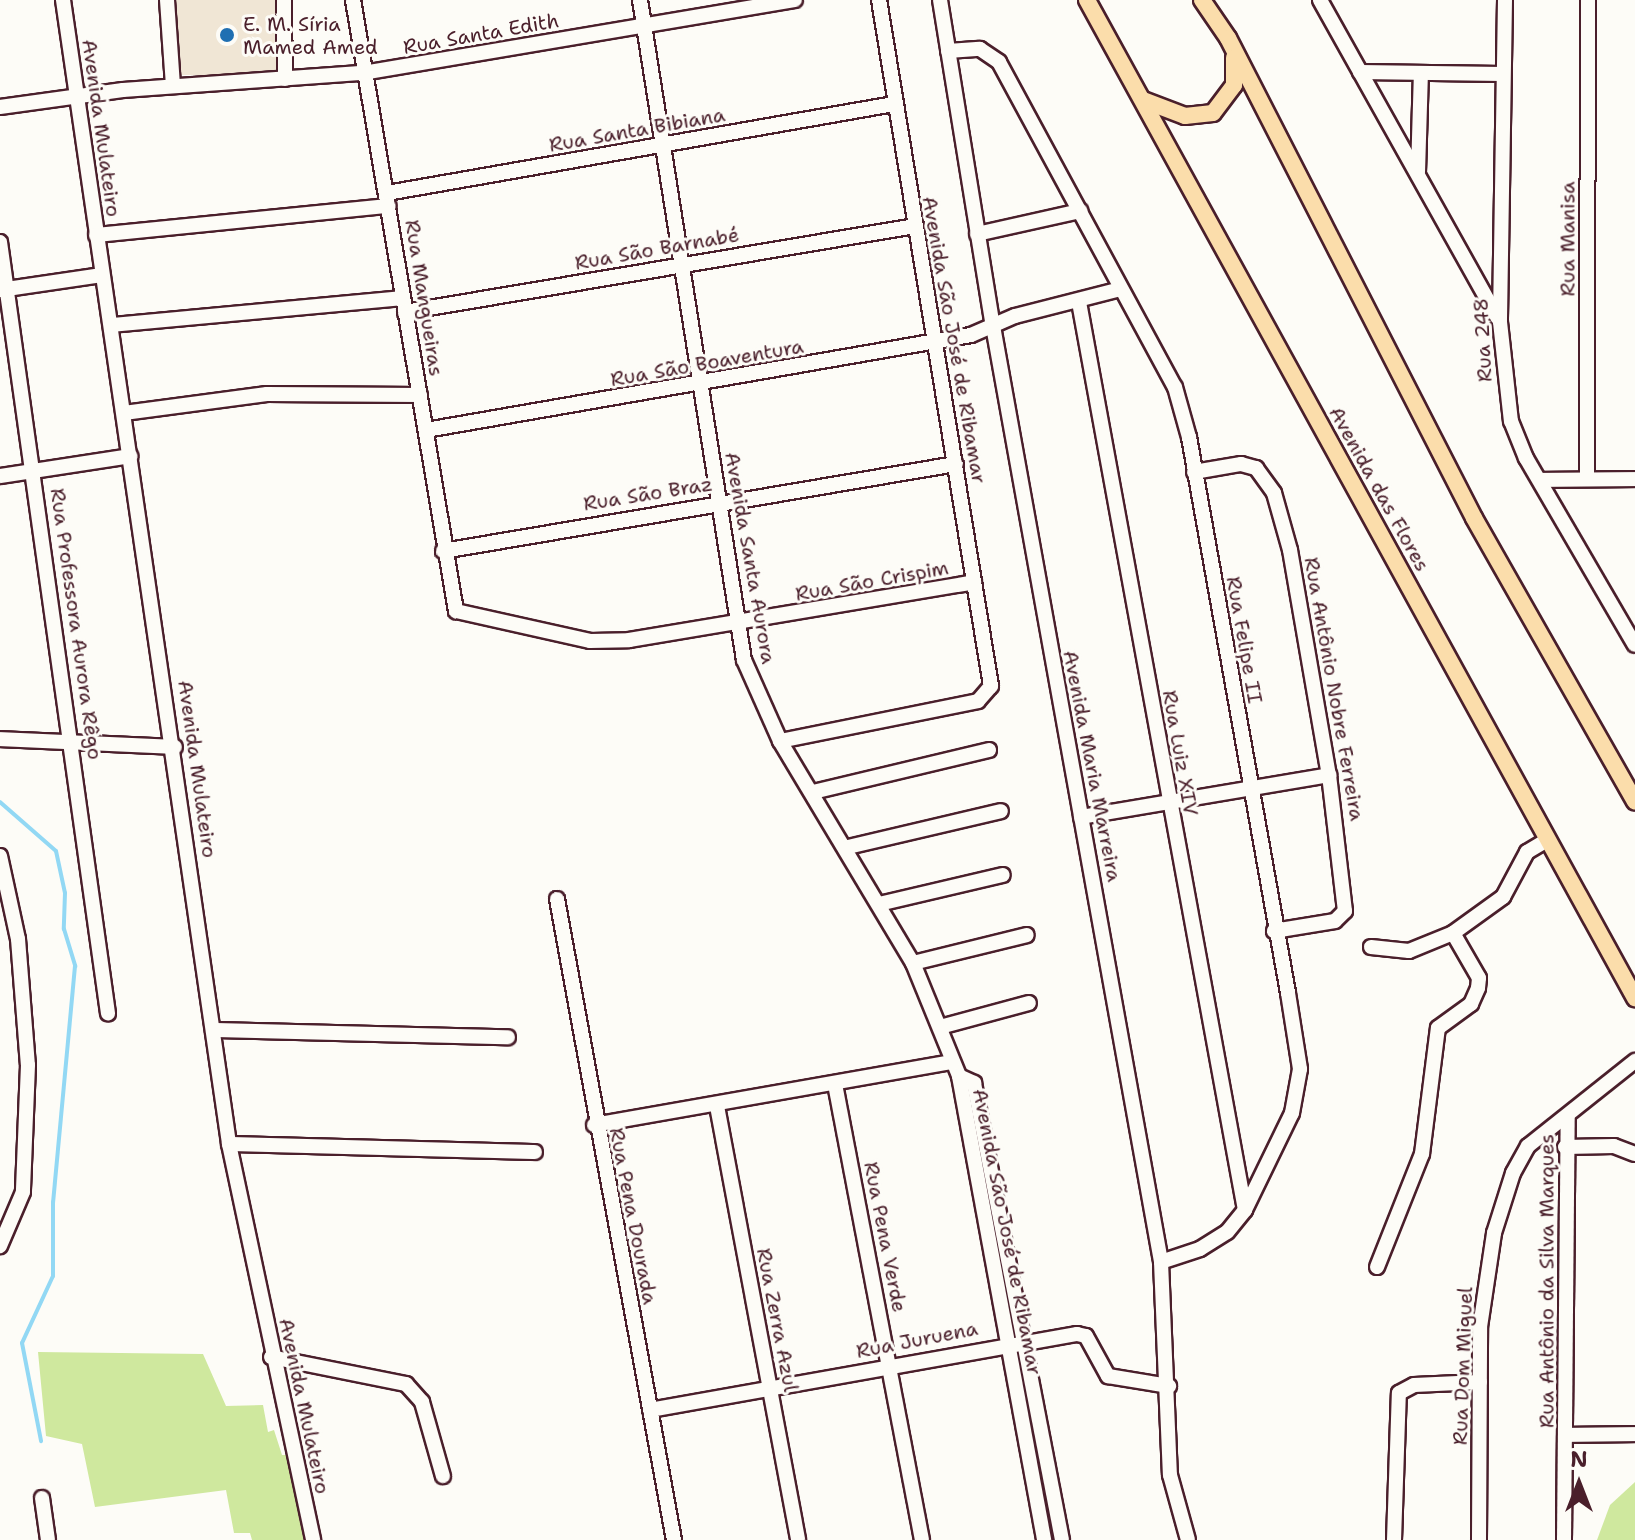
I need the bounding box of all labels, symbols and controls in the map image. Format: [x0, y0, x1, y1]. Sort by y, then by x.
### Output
street label: Rua Santa Edith [401, 9, 561, 59]
place label: E. M. Síria Mamed Amed [243, 12, 378, 59]
marker: E. M. Síria Mamed Amed [218, 26, 236, 44]
street label: Avenida Mulateiro [77, 38, 125, 218]
street label: Rua Santa Bibiana [547, 103, 727, 157]
street label: Rua Manisa [1556, 182, 1580, 296]
street label: Avenida São José de Ribamar [917, 194, 991, 486]
street label: Rua Mangueiras [400, 218, 448, 378]
street label: Rua São Barnabé [573, 223, 741, 275]
street label: Rua 248 [1469, 297, 1497, 383]
street label: Rua São Boaventura [609, 334, 805, 392]
street label: Avenida das Flores [1324, 402, 1434, 576]
street label: Avenida Santa Aurora [720, 450, 780, 666]
street label: Rua São Braz [582, 472, 714, 516]
street label: Rua Professora Aurora Rêgo [45, 487, 107, 761]
street label: Rua Antônio Nobre Ferreira [1299, 555, 1369, 823]
street label: Rua São Crispim [794, 556, 950, 606]
street label: Rua Felipe II [1221, 575, 1267, 705]
street label: Avenida Maria Marreira [1058, 648, 1126, 884]
street label: Avenida Mulateiro [173, 679, 221, 859]
street label: Rua Luiz XIV [1157, 688, 1203, 818]
street label: Avenida São José de Ribamar [967, 1087, 1047, 1377]
street label: Rua Pena Dourada [604, 1126, 662, 1306]
street label: Rua Antônio da Silva Marques [1535, 1134, 1559, 1428]
street label: Rua Pena Verde [859, 1160, 911, 1314]
street label: Rua Zerra Azul [751, 1246, 803, 1394]
street label: Rua Dom Miguel [1448, 1286, 1478, 1446]
street label: Avenida Mulateiro [274, 1316, 334, 1496]
street label: Rua Juruena [854, 1316, 980, 1364]
north arrow [1539, 1444, 1619, 1524]
text: N [1570, 1445, 1588, 1474]

